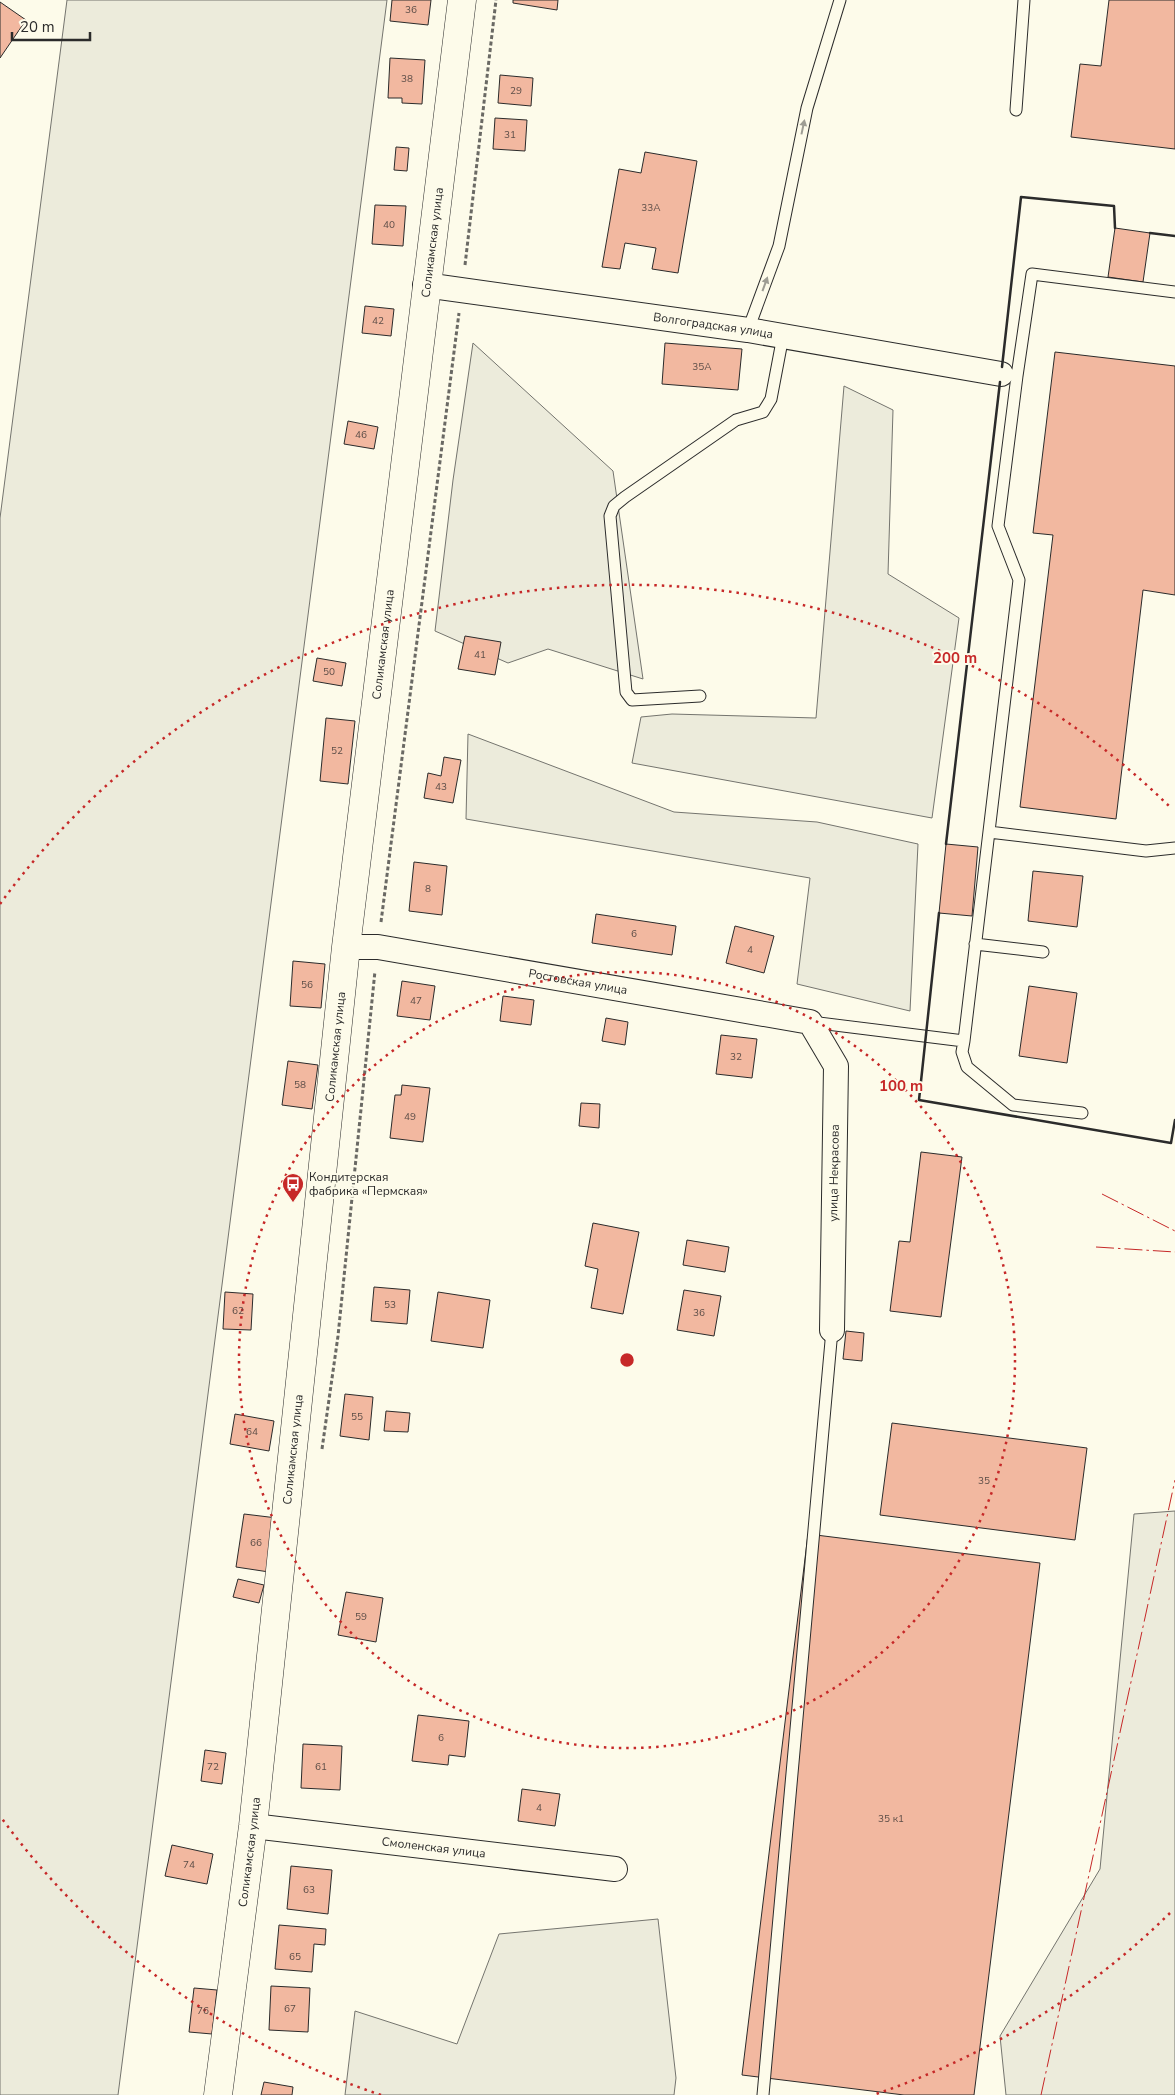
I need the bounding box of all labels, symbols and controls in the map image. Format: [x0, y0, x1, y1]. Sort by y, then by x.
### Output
house number: 36 [405, 3, 417, 17]
scale bar [12, 10, 90, 42]
text: 20 m [20, 17, 55, 37]
house number: 38 [401, 72, 413, 86]
house number: 29 [510, 84, 522, 98]
one-way arrow [799, 119, 807, 134]
house number: 31 [504, 128, 516, 142]
street label: Соликамская улица [418, 186, 447, 298]
house number: 33А [641, 201, 661, 215]
house number: 40 [383, 218, 395, 232]
one-way arrow [761, 276, 769, 291]
street label: Волгоградская улица [652, 309, 774, 342]
house number: 42 [372, 314, 384, 328]
house number: 35А [692, 360, 712, 374]
house number: 46 [355, 428, 367, 442]
street label: Соликамская улица [368, 588, 398, 700]
house number: 41 [474, 648, 486, 662]
text: 200 m [933, 648, 977, 668]
house number: 50 [323, 665, 335, 679]
house number: 52 [331, 744, 343, 758]
house number: 43 [435, 780, 447, 794]
house number: 8 [425, 882, 431, 896]
house number: 6 [631, 927, 637, 941]
house number: 4 [747, 943, 753, 957]
street label: Ростовская улица [527, 965, 629, 998]
house number: 56 [301, 978, 313, 992]
street label: Соликамская улица [322, 991, 349, 1103]
house number: 47 [410, 994, 422, 1008]
house number: 32 [730, 1050, 742, 1064]
text: 100 m [879, 1076, 923, 1096]
house number: 58 [294, 1078, 306, 1092]
house number: 49 [404, 1110, 416, 1124]
street label: улица Некрасова [825, 1124, 843, 1222]
place label: Кондитерская фабрика «Пермская» [309, 1169, 428, 1199]
bus stop icon: Кондитерская фабрика «Пермская» [281, 1172, 305, 1203]
house number: 53 [384, 1298, 396, 1312]
house number: 62 [232, 1304, 244, 1318]
house number: 36 [693, 1306, 705, 1320]
centre of rings [618, 1351, 636, 1369]
street label: Соликамская улица [279, 1393, 307, 1505]
house number: 55 [351, 1410, 363, 1424]
house number: 64 [246, 1425, 258, 1439]
house number: 35 [978, 1474, 990, 1488]
house number: 66 [250, 1536, 262, 1550]
house number: 59 [355, 1610, 367, 1624]
house number: 6 [438, 1731, 444, 1745]
house number: 72 [207, 1760, 219, 1774]
house number: 61 [315, 1760, 327, 1774]
street label: Соликамская улица [235, 1796, 264, 1908]
house number: 4 [536, 1801, 542, 1815]
house number: 35 к1 [878, 1812, 904, 1826]
street label: Смоленская улица [381, 1833, 487, 1862]
house number: 74 [183, 1858, 195, 1872]
house number: 63 [303, 1883, 315, 1897]
house number: 65 [289, 1950, 301, 1964]
house number: 67 [284, 2002, 296, 2016]
house number: 76 [197, 2004, 209, 2018]

